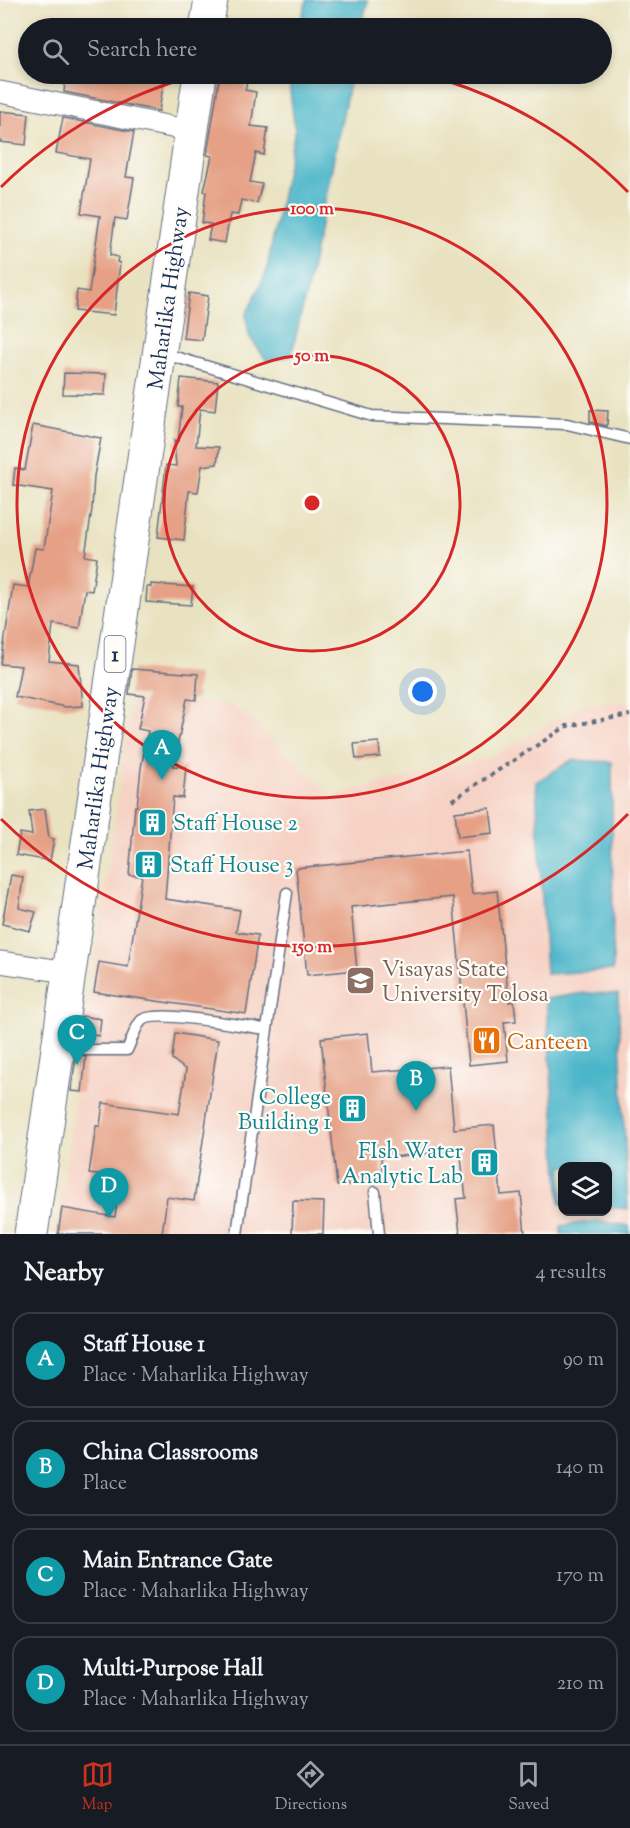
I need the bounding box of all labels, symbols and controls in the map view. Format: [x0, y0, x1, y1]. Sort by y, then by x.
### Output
search box [18, 18, 612, 84]
icon: search [39, 35, 72, 68]
text: Search here [87, 35, 197, 67]
text: 100 m [290, 197, 334, 223]
street label: Maharlika Highway [141, 205, 199, 392]
text: 50 m [293, 344, 329, 370]
centre of rings [302, 493, 322, 513]
road number: 1 [104, 636, 126, 672]
your location [408, 677, 437, 706]
street label: Maharlika Highway [71, 685, 129, 872]
pin: A [142, 730, 182, 780]
building icon: Staff House 2 [136, 806, 168, 838]
place label: Staff House 2 [173, 809, 298, 841]
building icon: Staff House 3 [133, 848, 165, 880]
place label: Staff House 3 [170, 851, 293, 883]
text: 150 m [292, 935, 332, 961]
place label: Visayas State University Tolosa [382, 955, 549, 1012]
school or university icon: Visayas State University Tolosa [345, 965, 377, 997]
pin: C [58, 1016, 97, 1065]
restaurant icon: Canteen [470, 1025, 502, 1057]
place label: Canteen [507, 1028, 588, 1060]
pin: B [396, 1062, 436, 1111]
place label: College Building 1 [238, 1083, 332, 1140]
building icon: College Building 1 [336, 1093, 368, 1125]
place label: FIsh Water Analytic Lab [342, 1137, 463, 1194]
building icon: FIsh Water Analytic Lab [468, 1147, 500, 1179]
map controls [558, 1162, 612, 1216]
button: layers [558, 1162, 612, 1216]
pin: D [90, 1168, 128, 1218]
text: Nearby [24, 1255, 104, 1292]
text: 4 results [535, 1259, 606, 1288]
text: Staff House 1 [83, 1330, 205, 1362]
text: A [37, 1346, 54, 1375]
text: 90 m [563, 1346, 604, 1375]
text: Place · Maharlika Highway [83, 1362, 309, 1391]
text: China Classrooms [83, 1438, 258, 1470]
text: B [39, 1454, 52, 1483]
text: 140 m [556, 1454, 604, 1483]
text: Place [83, 1470, 127, 1499]
text: Main Entrance Gate [83, 1546, 273, 1578]
text: C [37, 1562, 54, 1591]
text: 170 m [556, 1562, 604, 1591]
text: Place · Maharlika Highway [83, 1578, 309, 1607]
text: Multi-Purpose Hall [83, 1654, 263, 1686]
text: D [38, 1670, 53, 1699]
text: 210 m [557, 1670, 604, 1699]
text: Place · Maharlika Highway [83, 1686, 309, 1715]
tab: Map [81, 1758, 114, 1817]
tab: Directions [275, 1758, 347, 1817]
tab: Saved [508, 1758, 549, 1817]

